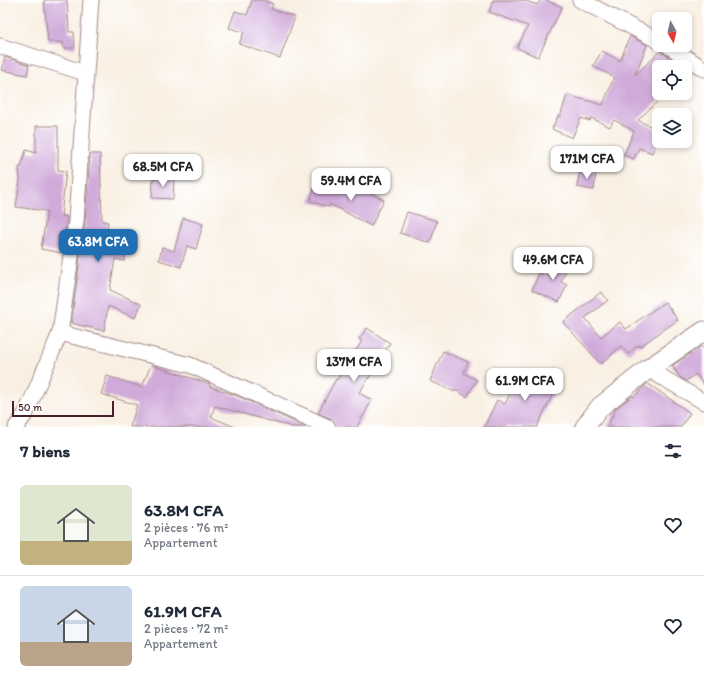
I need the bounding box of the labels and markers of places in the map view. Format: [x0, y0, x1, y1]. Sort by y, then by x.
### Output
pin: 171M CFA [546, 146, 628, 180]
pin: 68.5M CFA [117, 154, 209, 188]
pin: 59.4M CFA [305, 168, 397, 202]
pin: 63.8M CFA [52, 229, 144, 263]
pin: 49.6M CFA [507, 247, 599, 281]
pin: 137M CFA [313, 349, 395, 383]
pin: 61.9M CFA [479, 368, 571, 402]

